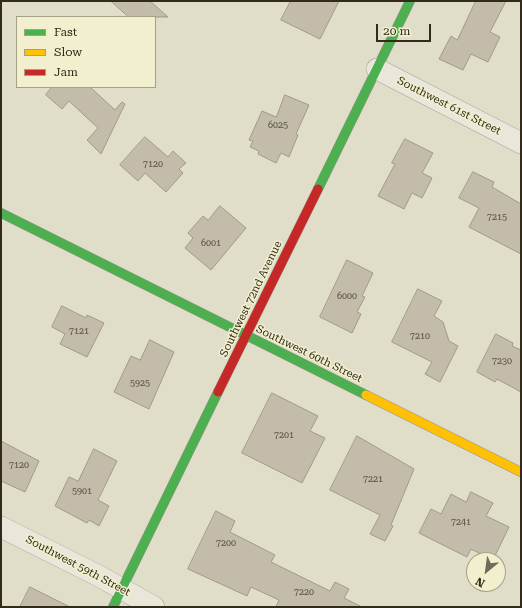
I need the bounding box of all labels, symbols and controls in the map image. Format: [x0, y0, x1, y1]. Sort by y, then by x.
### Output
legend [16, 16, 156, 88]
scale bar [378, 16, 433, 42]
text: 20 m [383, 24, 410, 38]
text: Fast [54, 25, 77, 39]
text: Slow [54, 45, 82, 59]
text: Jam [54, 65, 78, 79]
street label: Southwest 61st Street [395, 74, 503, 138]
house number: 6025 [268, 120, 288, 130]
house number: 7120 [143, 159, 163, 169]
house number: 7215 [487, 212, 507, 222]
house number: 6001 [201, 238, 221, 248]
street label: Southwest 72nd Avenue [217, 239, 285, 359]
house number: 6000 [337, 291, 357, 301]
street label: Southwest 60th Street [254, 323, 364, 385]
house number: 7121 [69, 326, 89, 336]
house number: 7210 [410, 331, 430, 341]
house number: 7230 [492, 356, 512, 366]
house number: 5925 [130, 378, 150, 388]
house number: 7201 [274, 430, 294, 440]
house number: 7120 [9, 460, 29, 470]
house number: 7221 [363, 474, 383, 484]
house number: 5901 [72, 486, 92, 496]
house number: 7241 [451, 517, 471, 527]
street label: Southwest 59th Street [23, 533, 133, 599]
house number: 7200 [216, 538, 236, 548]
north arrow [466, 552, 506, 592]
text: N [474, 574, 487, 590]
house number: 7220 [294, 587, 314, 597]

